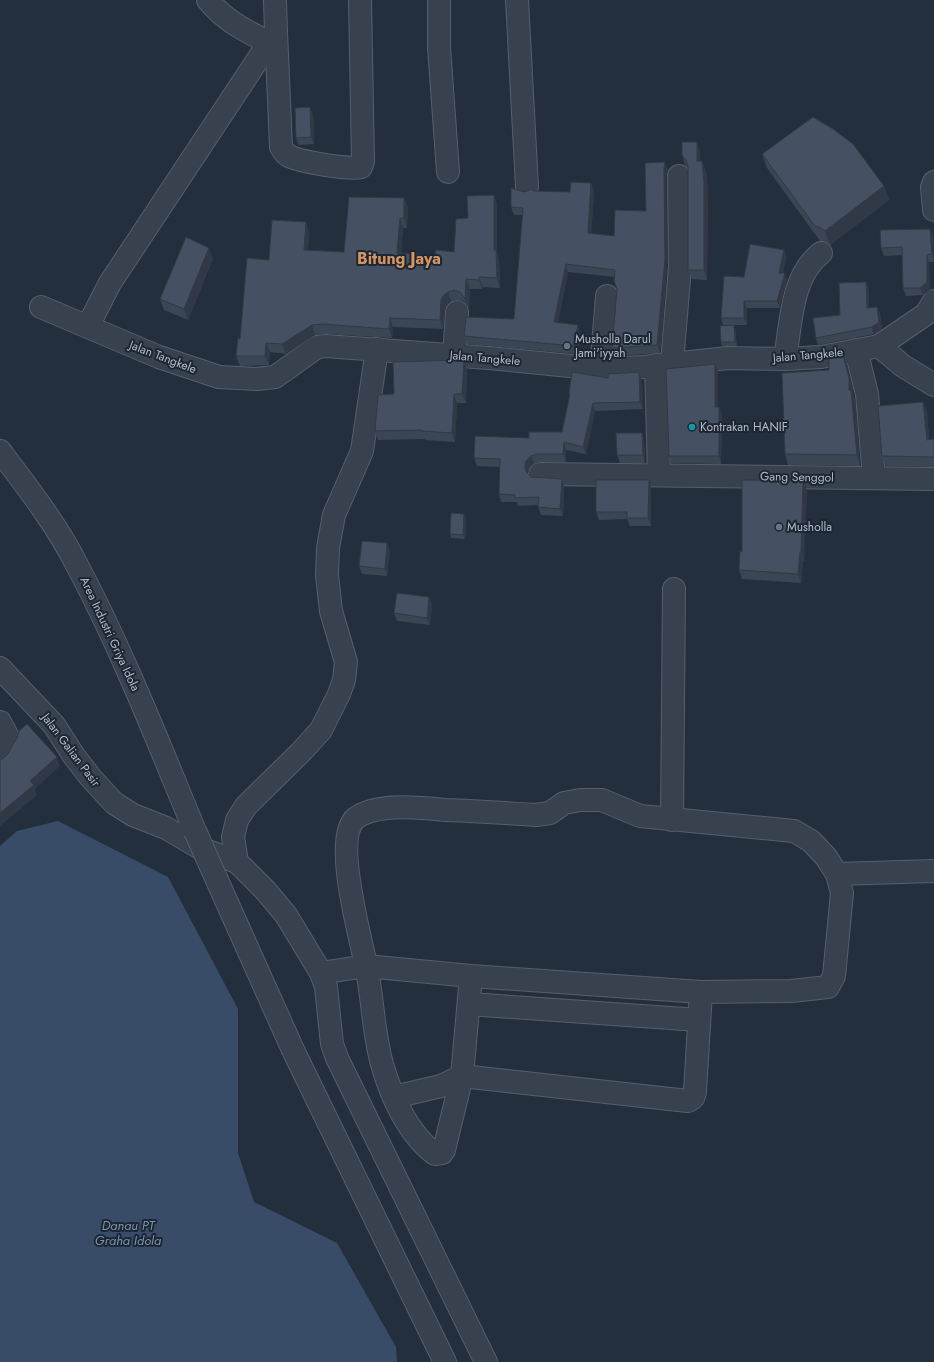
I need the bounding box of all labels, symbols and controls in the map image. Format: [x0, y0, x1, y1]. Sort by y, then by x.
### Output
district label: Bitung Jaya [357, 247, 441, 270]
place label: Musholla Darul Jami'iyyah [573, 330, 651, 362]
street label: Jalan Tangkele [125, 335, 199, 378]
marker: Musholla Darul Jami'iyyah [562, 341, 572, 351]
street label: Jalan Tangkele [770, 343, 844, 367]
street label: Jalan Tangkele [447, 346, 521, 370]
place label: Kontrakan HANIF [700, 418, 788, 436]
marker: Kontrakan HANIF [687, 422, 697, 432]
street label: Gang Senggol [760, 467, 834, 487]
place label: Musholla [787, 518, 832, 536]
marker: Musholla [774, 522, 784, 532]
street label: Area Industri Griya Idola [76, 574, 145, 694]
street label: Jalan Galian Pasir [36, 708, 105, 791]
water label: Danau PT Graha Idola [95, 1216, 161, 1250]

